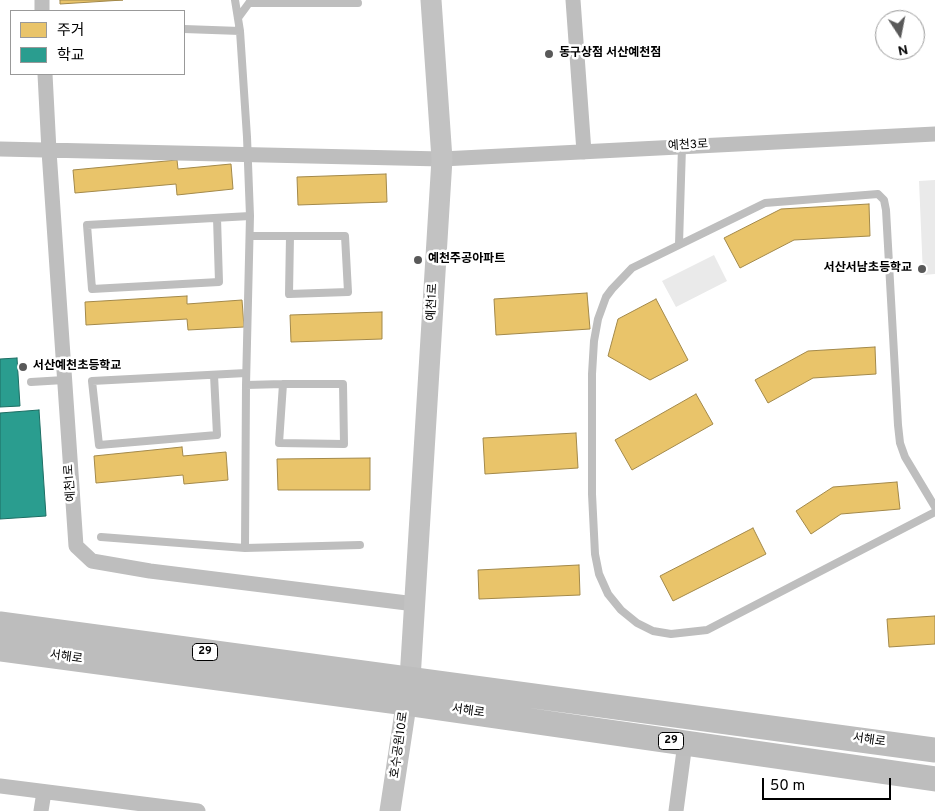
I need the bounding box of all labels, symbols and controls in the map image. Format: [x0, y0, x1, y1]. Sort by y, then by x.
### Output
legend [10, 10, 185, 75]
north arrow [875, 10, 925, 60]
text: 주거 [57, 22, 85, 41]
text: N [896, 40, 909, 59]
text: 학교 [57, 47, 85, 66]
place label: 동구상점 서산예천점 [559, 47, 661, 61]
marker: 동구상점 서산예천점 [543, 48, 555, 60]
street label: 예천3로 [667, 138, 709, 154]
place label: 예천주공아파트 [428, 253, 505, 267]
marker: 예천주공아파트 [412, 254, 424, 266]
place label: 서산서남초등학교 [824, 262, 912, 276]
marker: 서산서남초등학교 [916, 263, 928, 275]
street label: 예천1로 [425, 283, 441, 321]
place label: 서산예천초등학교 [33, 360, 121, 374]
marker: 서산예천초등학교 [17, 361, 29, 373]
street label: 예천1로 [63, 464, 79, 502]
road number: 29 [192, 644, 218, 660]
street label: 서해로 [49, 649, 83, 667]
street label: 서해로 [451, 703, 485, 721]
street label: 호수공원10로 [388, 711, 412, 779]
road number: 29 [658, 732, 684, 749]
street label: 서해로 [852, 732, 886, 750]
scale bar [765, 768, 894, 800]
text: 50 m [770, 777, 805, 796]

